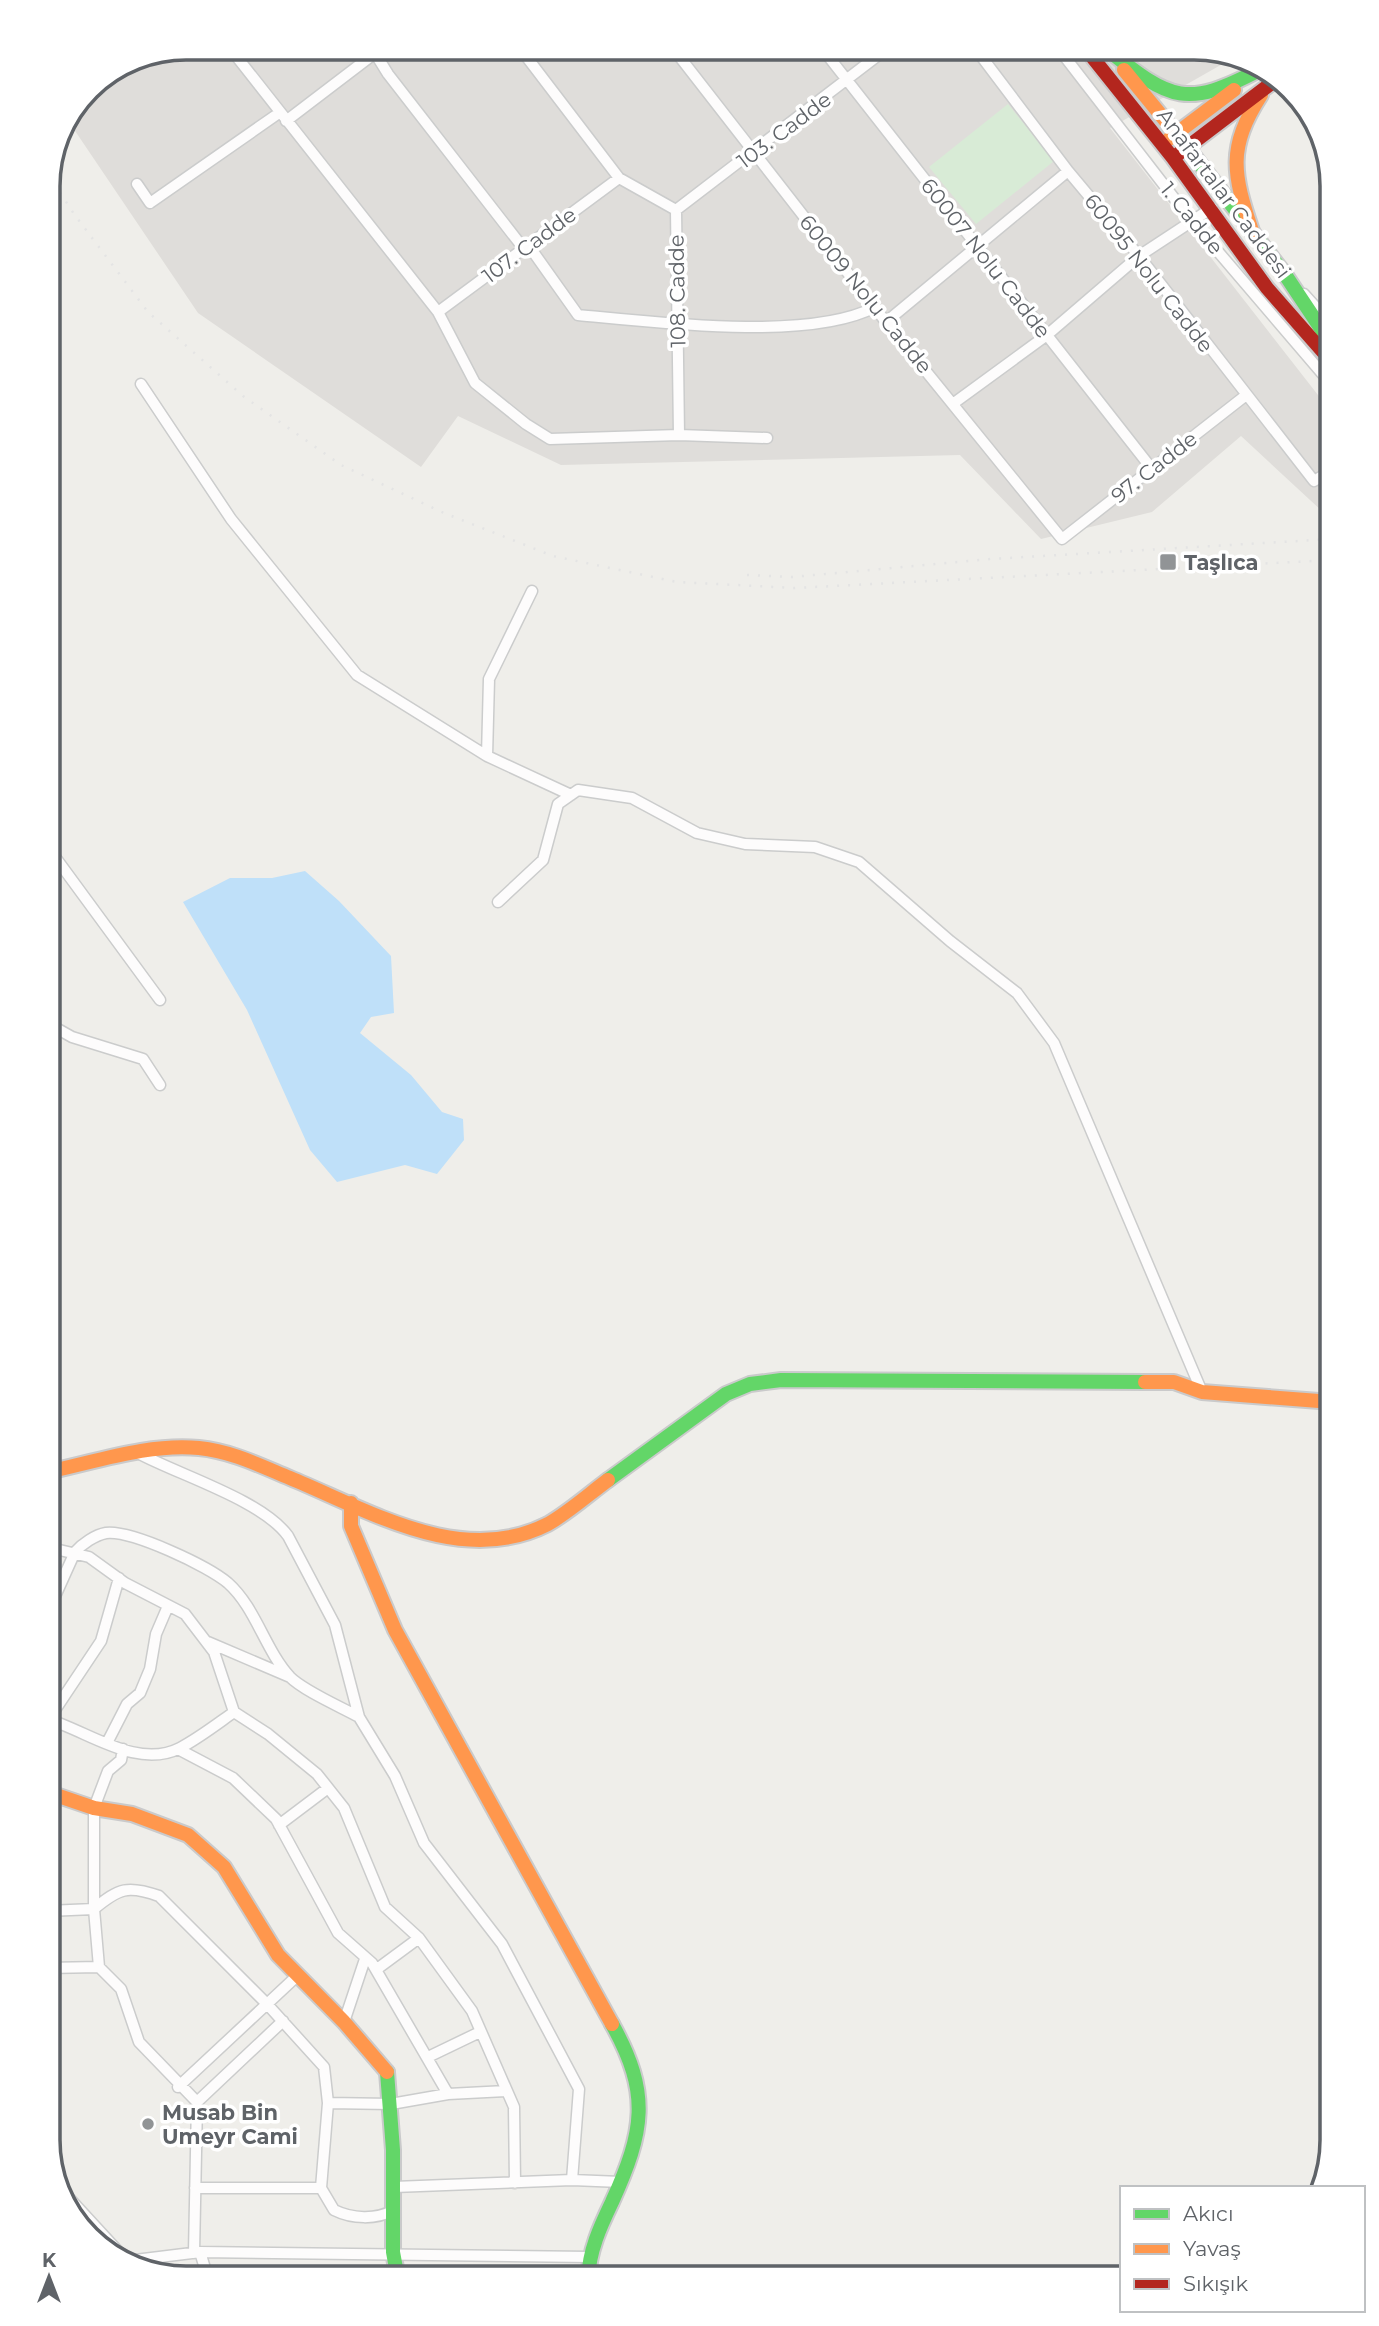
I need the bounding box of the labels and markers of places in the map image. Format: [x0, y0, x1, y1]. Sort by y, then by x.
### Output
place label: Taşlıca [1184, 550, 1259, 575]
marker: Taşlıca [1158, 552, 1178, 572]
place label: Musab Bin Umeyr Cami [162, 2100, 298, 2149]
marker: Musab Bin Umeyr Cami [140, 2116, 156, 2132]

